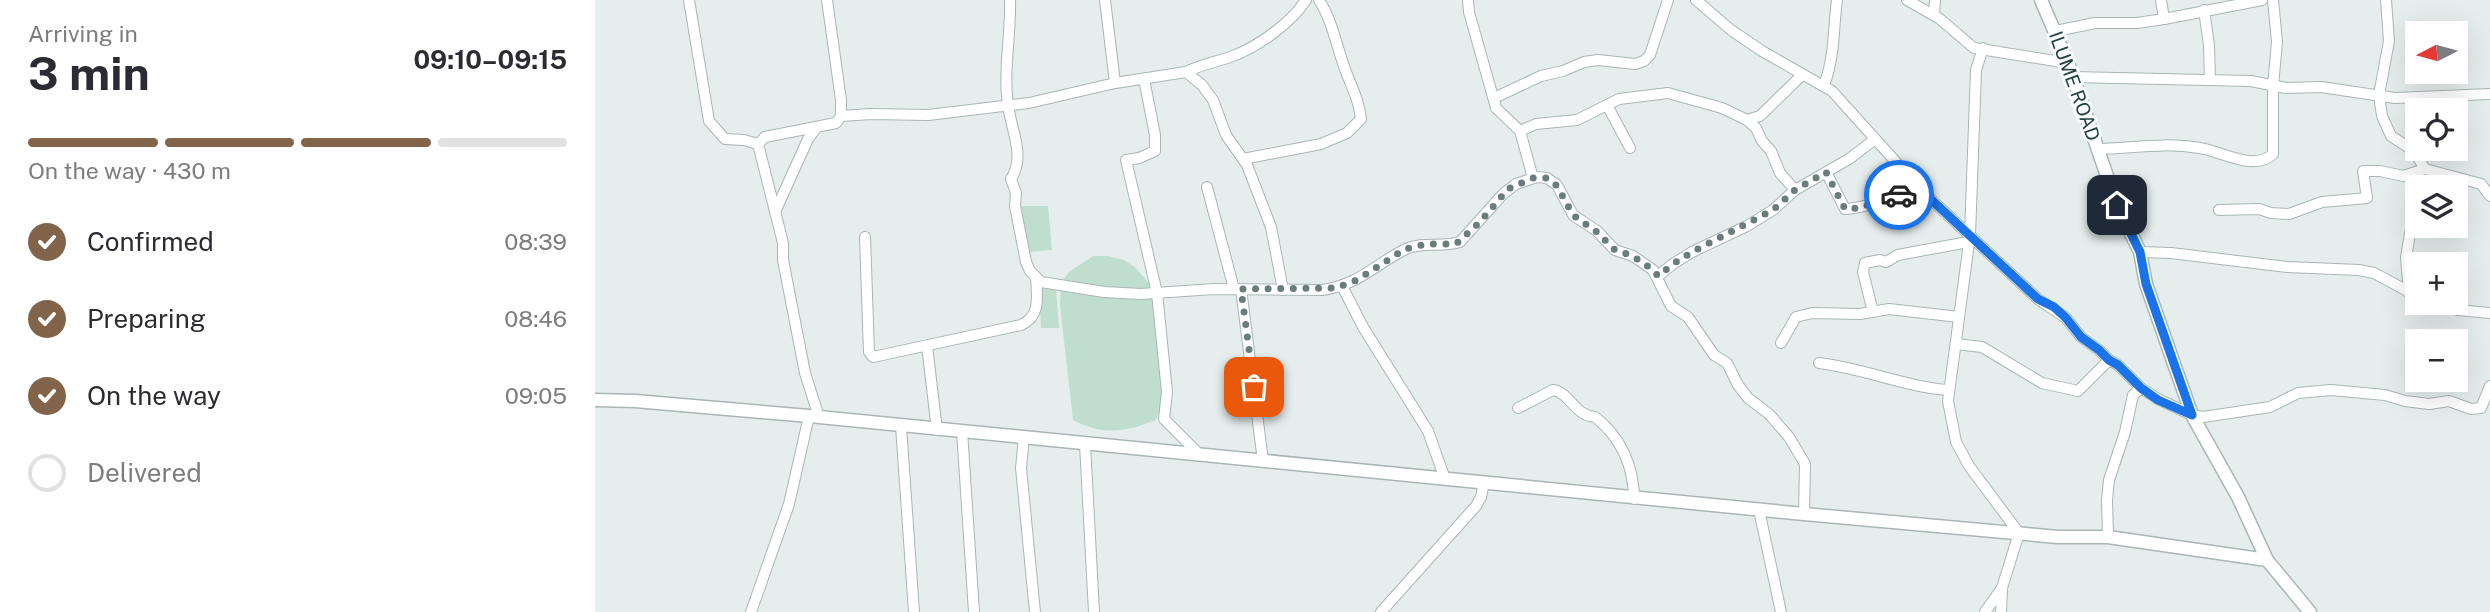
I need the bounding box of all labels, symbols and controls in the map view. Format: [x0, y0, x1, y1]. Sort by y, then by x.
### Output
text: Arriving in [28, 20, 138, 47]
north arrow [2405, 21, 2467, 84]
map controls [2405, 21, 2468, 392]
street label: ILUME ROAD [2045, 28, 2105, 144]
text: 09:10–09:15 [413, 44, 567, 75]
text: 3 min [28, 46, 150, 100]
button: locate [2405, 98, 2468, 161]
text: On the way · 430 m [28, 157, 231, 184]
courier [1864, 160, 1934, 230]
pin [2087, 175, 2147, 235]
button: layers [2405, 175, 2468, 238]
icon: car [1880, 176, 1918, 214]
icon: home [2098, 186, 2136, 224]
icon: check [28, 223, 66, 261]
text: Confirmed [87, 226, 214, 257]
text: 08:39 [504, 228, 567, 255]
button: + [2405, 252, 2468, 315]
icon: check [28, 300, 66, 338]
text: Preparing [87, 303, 206, 334]
text: 08:46 [504, 305, 567, 332]
button: − [2405, 329, 2468, 392]
pin [1224, 357, 1284, 417]
icon: bag [1235, 368, 1273, 406]
icon: check [28, 377, 66, 415]
text: On the way [87, 380, 221, 411]
text: 09:05 [505, 382, 567, 409]
text: Delivered [87, 457, 202, 488]

